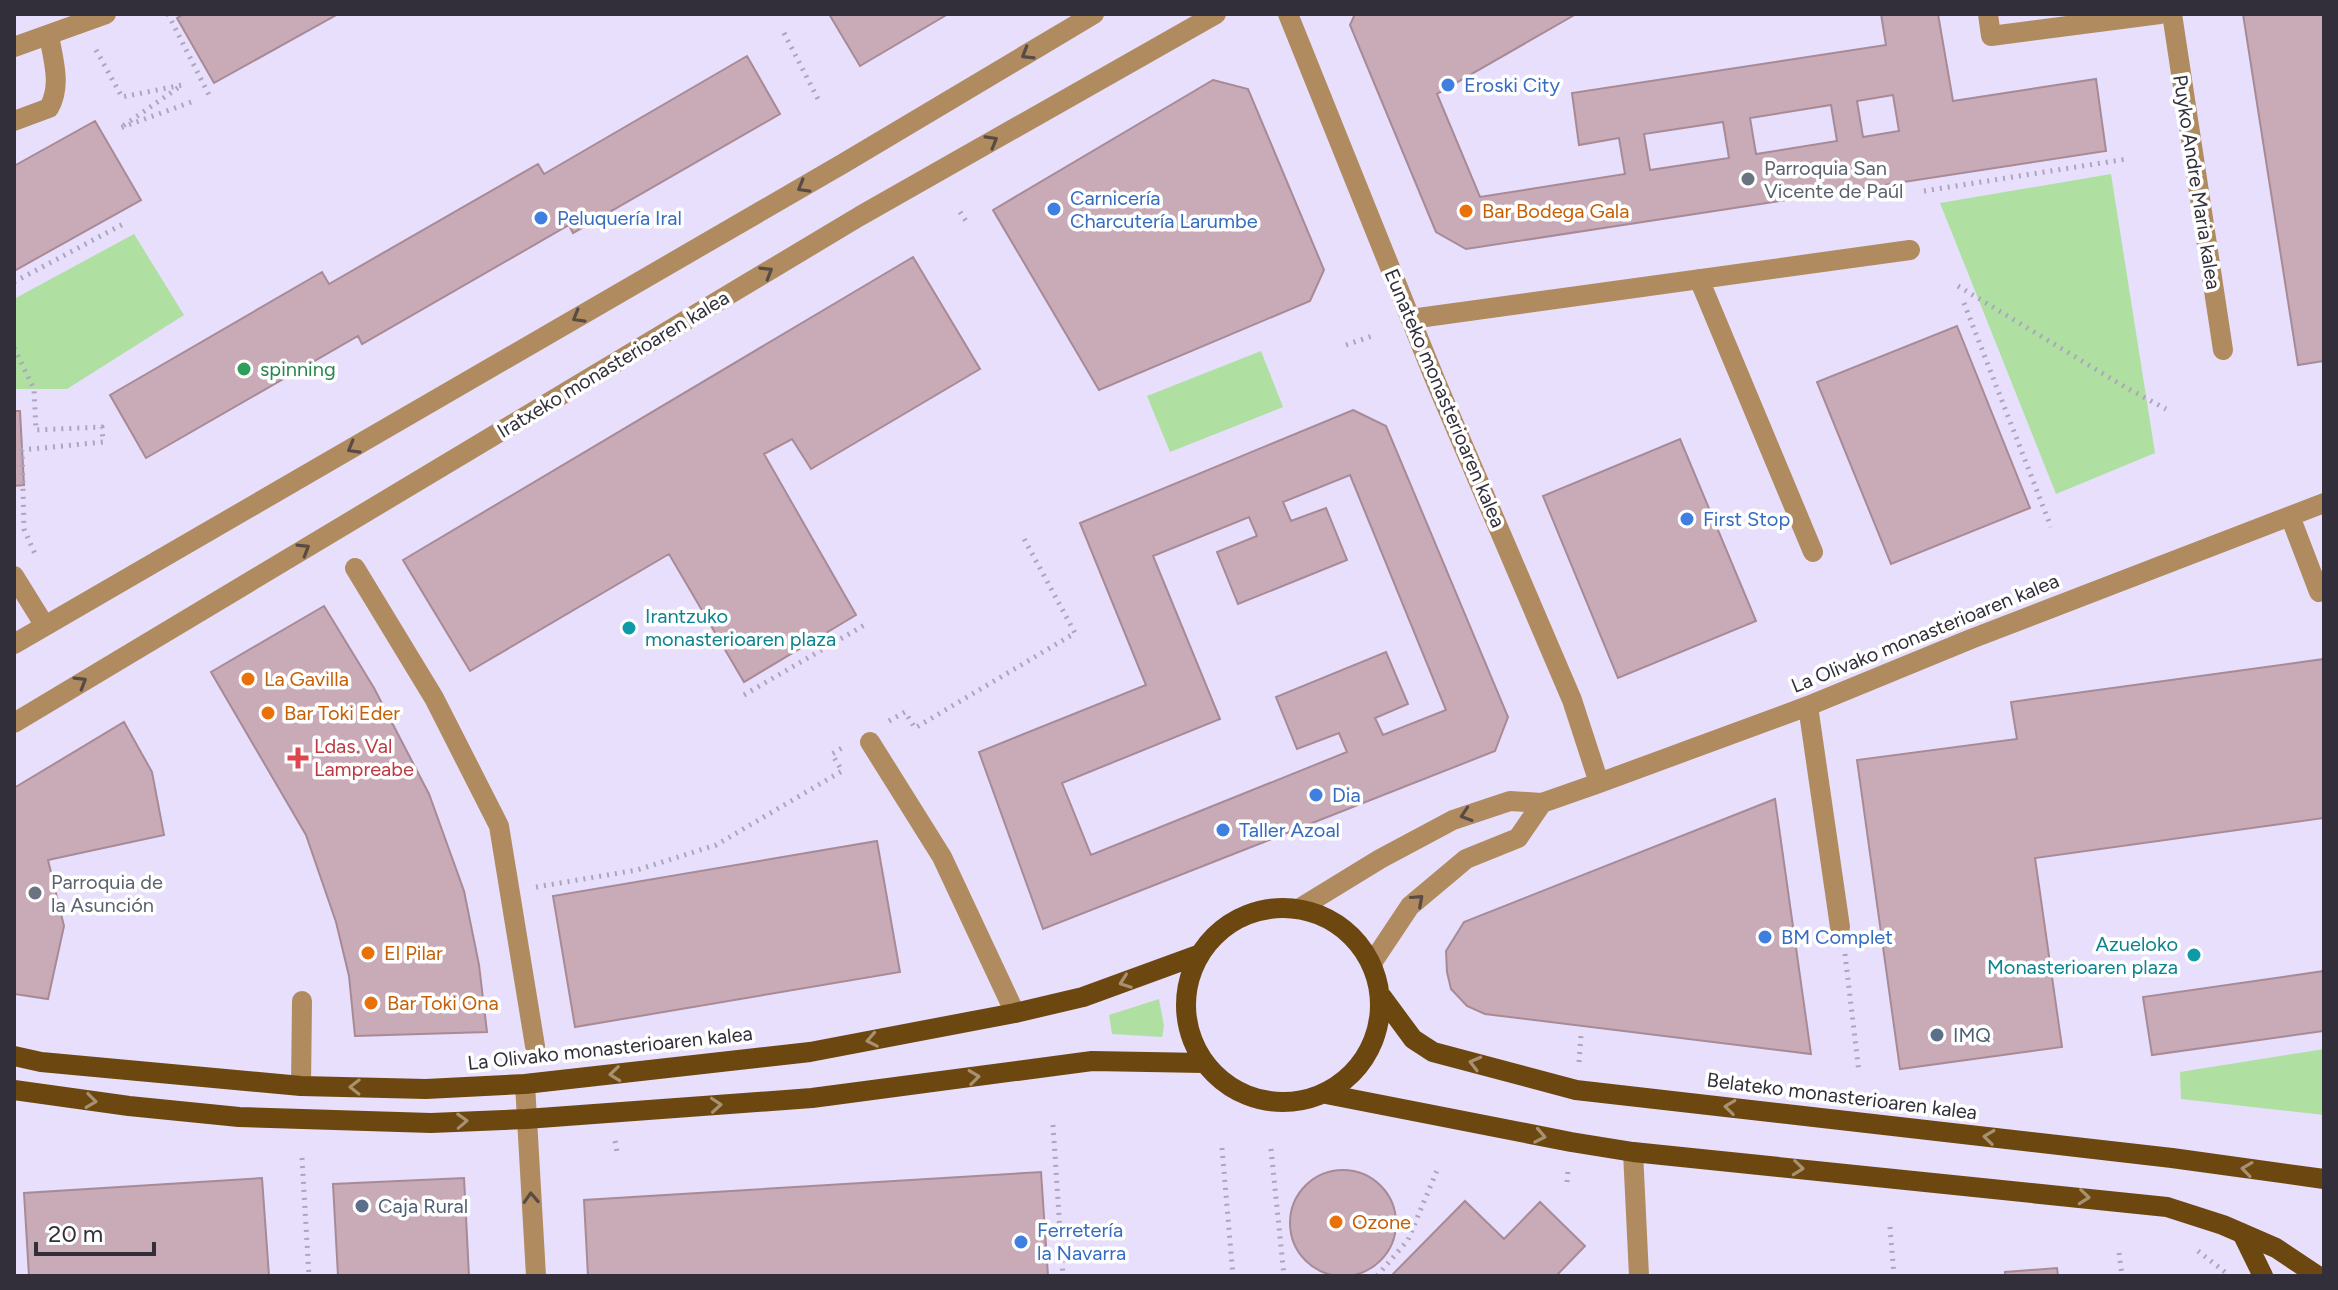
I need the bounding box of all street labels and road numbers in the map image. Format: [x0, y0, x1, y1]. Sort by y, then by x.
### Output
street label: Puyko Andre Maria kalea [2168, 73, 2226, 291]
street label: Eunateko monasterioaren kalea [1379, 265, 1511, 531]
street label: Iratxeko monasterioaren kalea [493, 285, 733, 443]
street label: La Olivako monasterioaren kalea [1788, 568, 2062, 698]
street label: La Olivako monasterioaren kalea [466, 1021, 754, 1075]
street label: Belateko monasterioaren kalea [1705, 1068, 1979, 1124]

